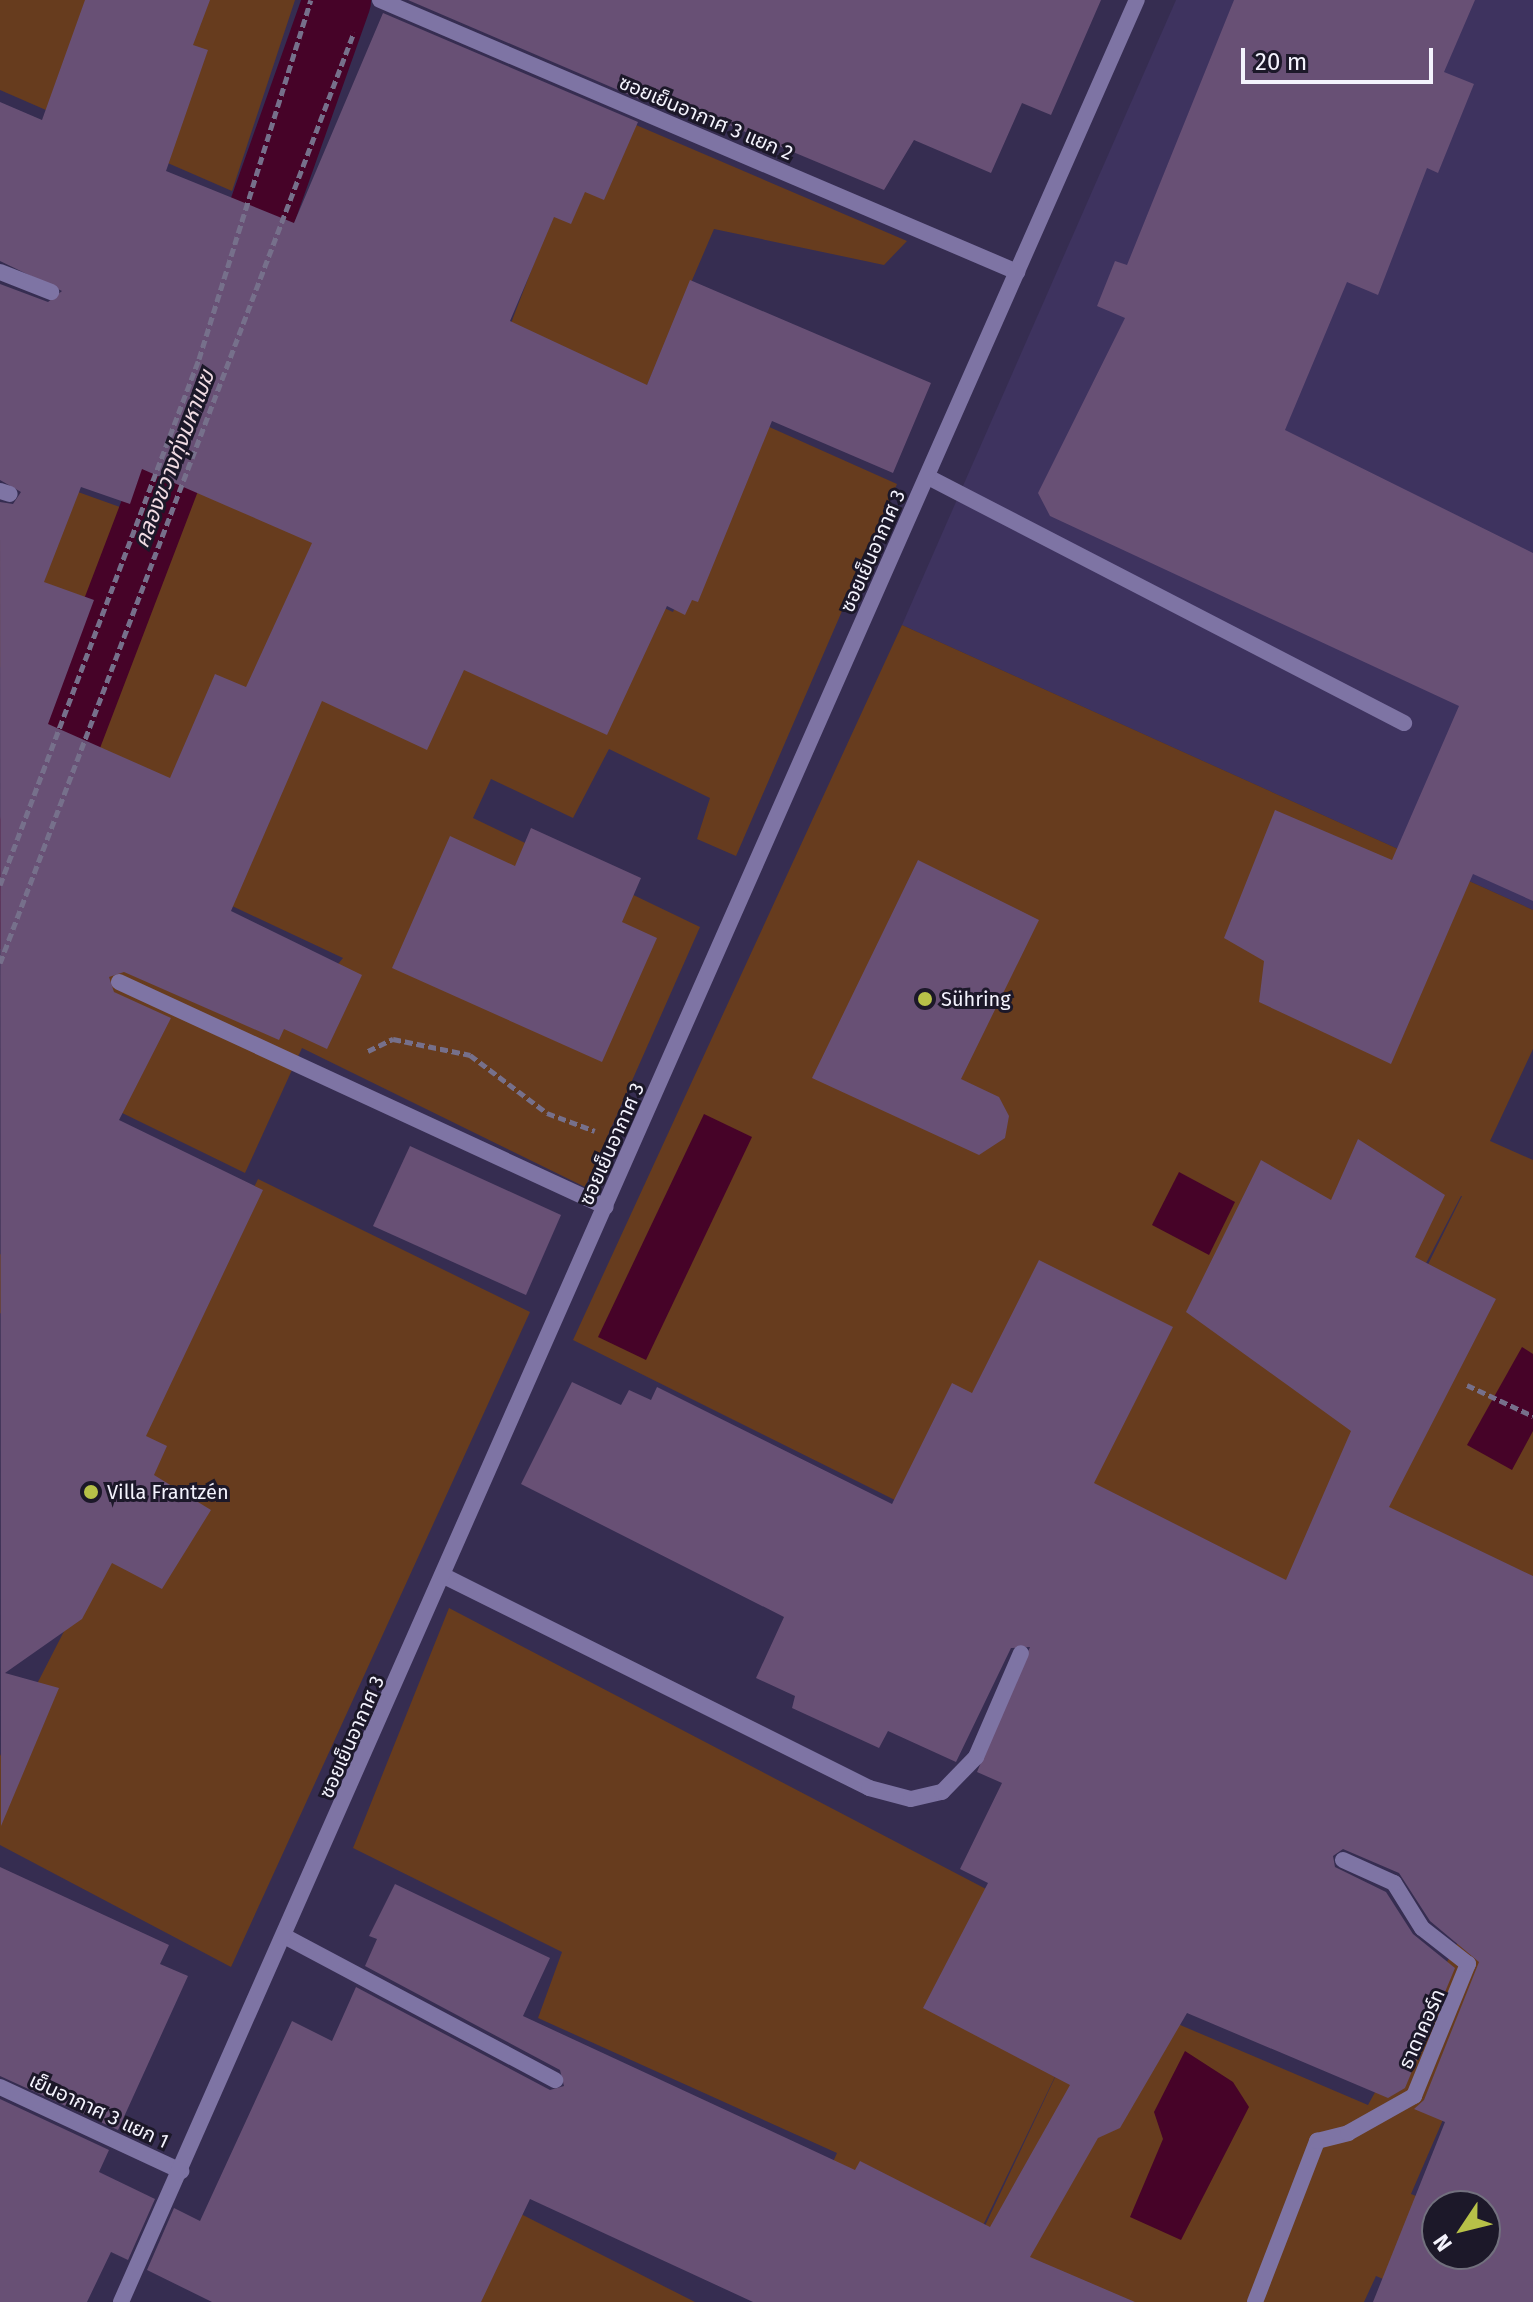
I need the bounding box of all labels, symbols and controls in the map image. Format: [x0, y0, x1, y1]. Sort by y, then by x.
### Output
scale bar [1245, 32, 1437, 82]
text: 20 m [1255, 48, 1307, 76]
street label: ซอยเย็นอากาศ 3 แยก 2 [615, 70, 797, 166]
water label: คลองขวางทุ่งมหาเมฆ [128, 367, 220, 551]
street label: ซอยเย็นอากาศ 3 [835, 486, 911, 616]
place label: Sühring [941, 987, 1011, 1011]
marker: Sühring [916, 990, 934, 1008]
street label: ซอยเย็นอากาศ 3 [574, 1079, 650, 1209]
place label: Villa Frantzén [107, 1480, 229, 1504]
marker: Villa Frantzén [82, 1483, 100, 1501]
street label: ซอยเย็นอากาศ 3 [314, 1672, 390, 1802]
street label: ธาดาคอร์ท [1394, 1985, 1450, 2073]
street label: เย็นอากาศ 3 แยก 1 [26, 2068, 172, 2154]
north arrow [1421, 2190, 1501, 2270]
text: N [1427, 2229, 1458, 2257]

